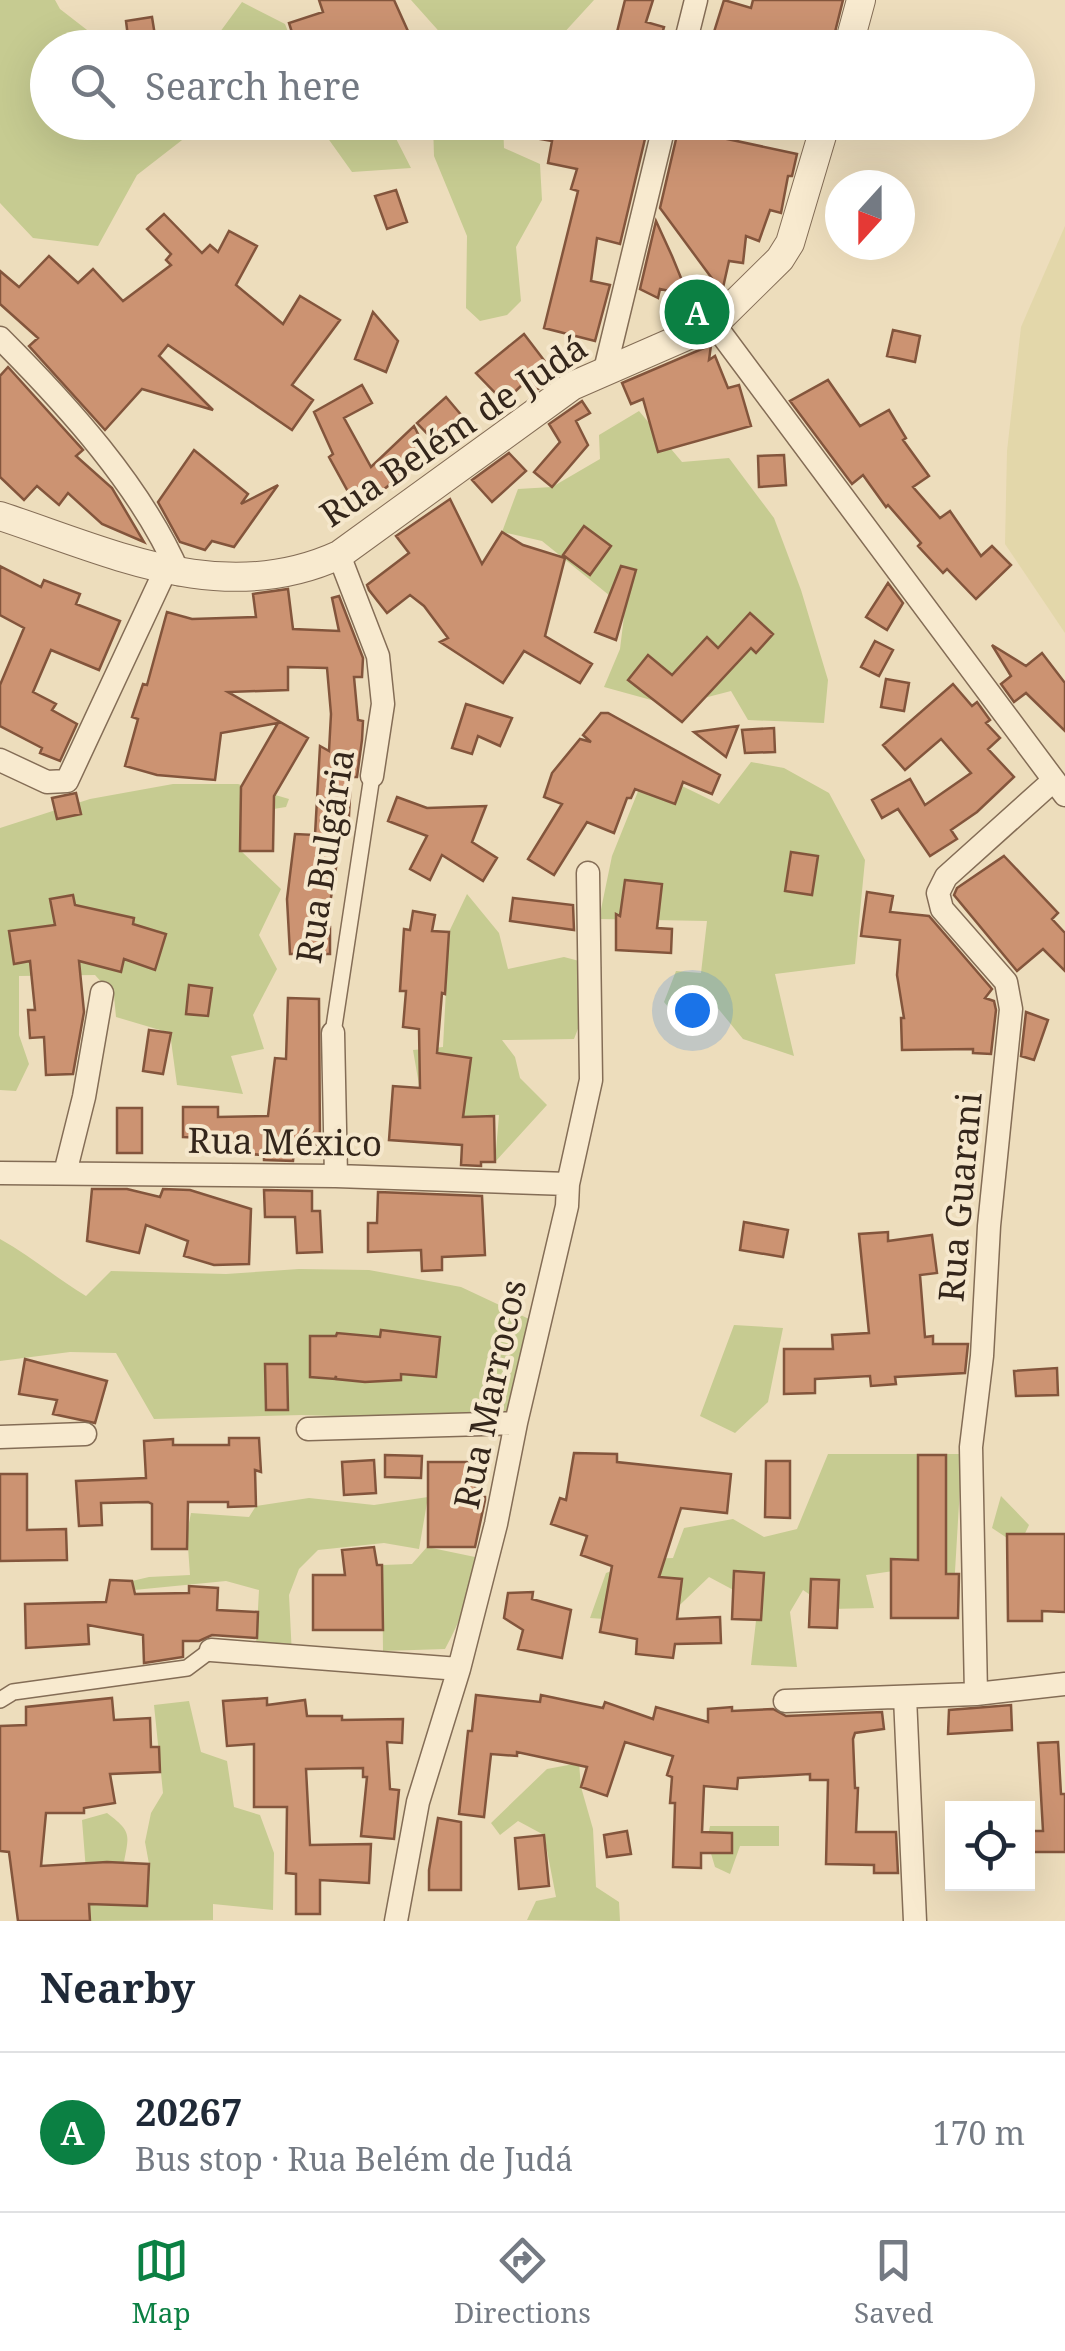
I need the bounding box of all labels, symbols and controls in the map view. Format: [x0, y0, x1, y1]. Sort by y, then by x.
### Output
search box [30, 30, 1035, 140]
icon: search [65, 58, 120, 113]
text: Search here [145, 59, 361, 111]
north arrow [825, 170, 915, 260]
pin: A [664, 274, 730, 350]
street label: Rua Belém de Judá [310, 323, 596, 537]
street label: Rua Bulgária [284, 746, 364, 966]
your location [667, 985, 718, 1036]
street label: Rua Guarani [926, 1090, 992, 1304]
street label: Rua México [187, 1116, 383, 1166]
street label: Rua Marrocos [442, 1275, 536, 1513]
map controls [945, 1801, 1035, 1891]
button: locate [945, 1801, 1035, 1891]
text: Nearby [40, 1958, 195, 2015]
text: 20267 [135, 2085, 242, 2137]
text: A [60, 2111, 85, 2154]
text: 170 m [933, 2111, 1025, 2154]
text: Bus stop · Rua Belém de Judá [135, 2137, 573, 2180]
tab: Map [132, 2233, 191, 2331]
tab: Directions [454, 2233, 591, 2331]
tab: Saved [854, 2233, 933, 2331]

